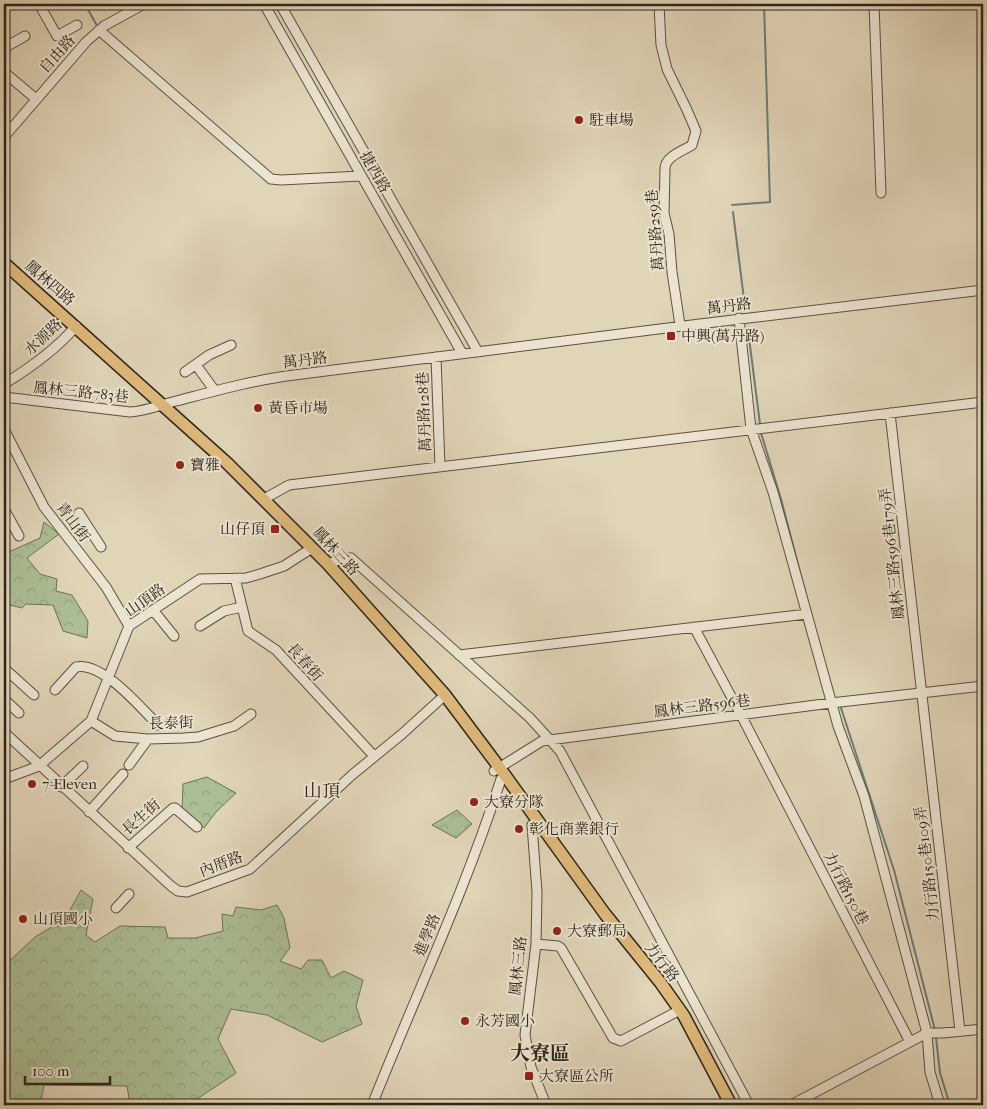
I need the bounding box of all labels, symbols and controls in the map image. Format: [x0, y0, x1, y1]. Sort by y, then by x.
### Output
street label: 自由路 [35, 31, 79, 77]
place label: 駐車場 [589, 111, 634, 129]
marker: 駐車場 [573, 114, 585, 126]
street label: 捷西路 [356, 148, 394, 196]
street label: 萬丹路259巷 [642, 188, 668, 272]
street label: 鳳林四路 [21, 257, 79, 309]
street label: 萬丹路 [706, 294, 752, 318]
street label: 水源路 [20, 315, 66, 359]
place label: 中興(萬丹路) [681, 327, 764, 345]
marker: 中興(萬丹路) [665, 330, 677, 342]
street label: 萬丹路 [282, 348, 328, 372]
street label: 萬丹路128巷 [414, 371, 434, 453]
street label: 鳳林三路783巷 [32, 378, 130, 406]
place label: 黃昏市場 [268, 399, 328, 417]
marker: 黃昏市場 [252, 402, 264, 414]
place label: 寶雅 [190, 456, 220, 474]
marker: 寶雅 [174, 459, 186, 471]
street label: 鳳林三路596巷179弄 [876, 487, 908, 621]
street label: 青山街 [52, 499, 94, 545]
place label: 山仔頂 [220, 520, 265, 538]
marker: 山仔頂 [269, 523, 281, 535]
street label: 鳳林三路 [309, 523, 363, 579]
street label: 山頂路 [121, 580, 169, 620]
street label: 長春街 [283, 639, 327, 685]
street label: 鳳林三路596巷 [653, 691, 751, 721]
street label: 長泰街 [148, 713, 194, 733]
place label: 7-Eleven [42, 775, 97, 793]
marker: 7-Eleven [26, 778, 38, 790]
district label: 山頂 [304, 781, 340, 802]
place label: 大寮分隊 [484, 793, 544, 811]
street label: 長生街 [118, 795, 164, 839]
marker: 大寮分隊 [468, 796, 480, 808]
street label: 力行路150巷109弄 [911, 805, 943, 923]
place label: 彰化商業銀行 [529, 820, 619, 838]
marker: 彰化商業銀行 [513, 823, 525, 835]
street label: 內厝路 [197, 848, 245, 880]
street label: 力行路150巷 [820, 848, 872, 928]
place label: 山頂國小 [33, 910, 93, 928]
street label: 進學路 [410, 911, 444, 959]
marker: 山頂國小 [17, 913, 29, 925]
place label: 大寮郵局 [567, 922, 627, 940]
marker: 大寮郵局 [551, 925, 563, 937]
street label: 鳳林三路 [506, 935, 530, 997]
street label: 力行路 [641, 939, 683, 985]
place label: 永芳國小 [475, 1012, 535, 1030]
marker: 永芳國小 [459, 1015, 471, 1027]
district label: 大寮區 [510, 1042, 570, 1065]
scale bar [25, 1054, 110, 1086]
text: 100 m [32, 1062, 70, 1080]
place label: 大寮區公所 [539, 1067, 614, 1085]
marker: 大寮區公所 [523, 1070, 535, 1082]

